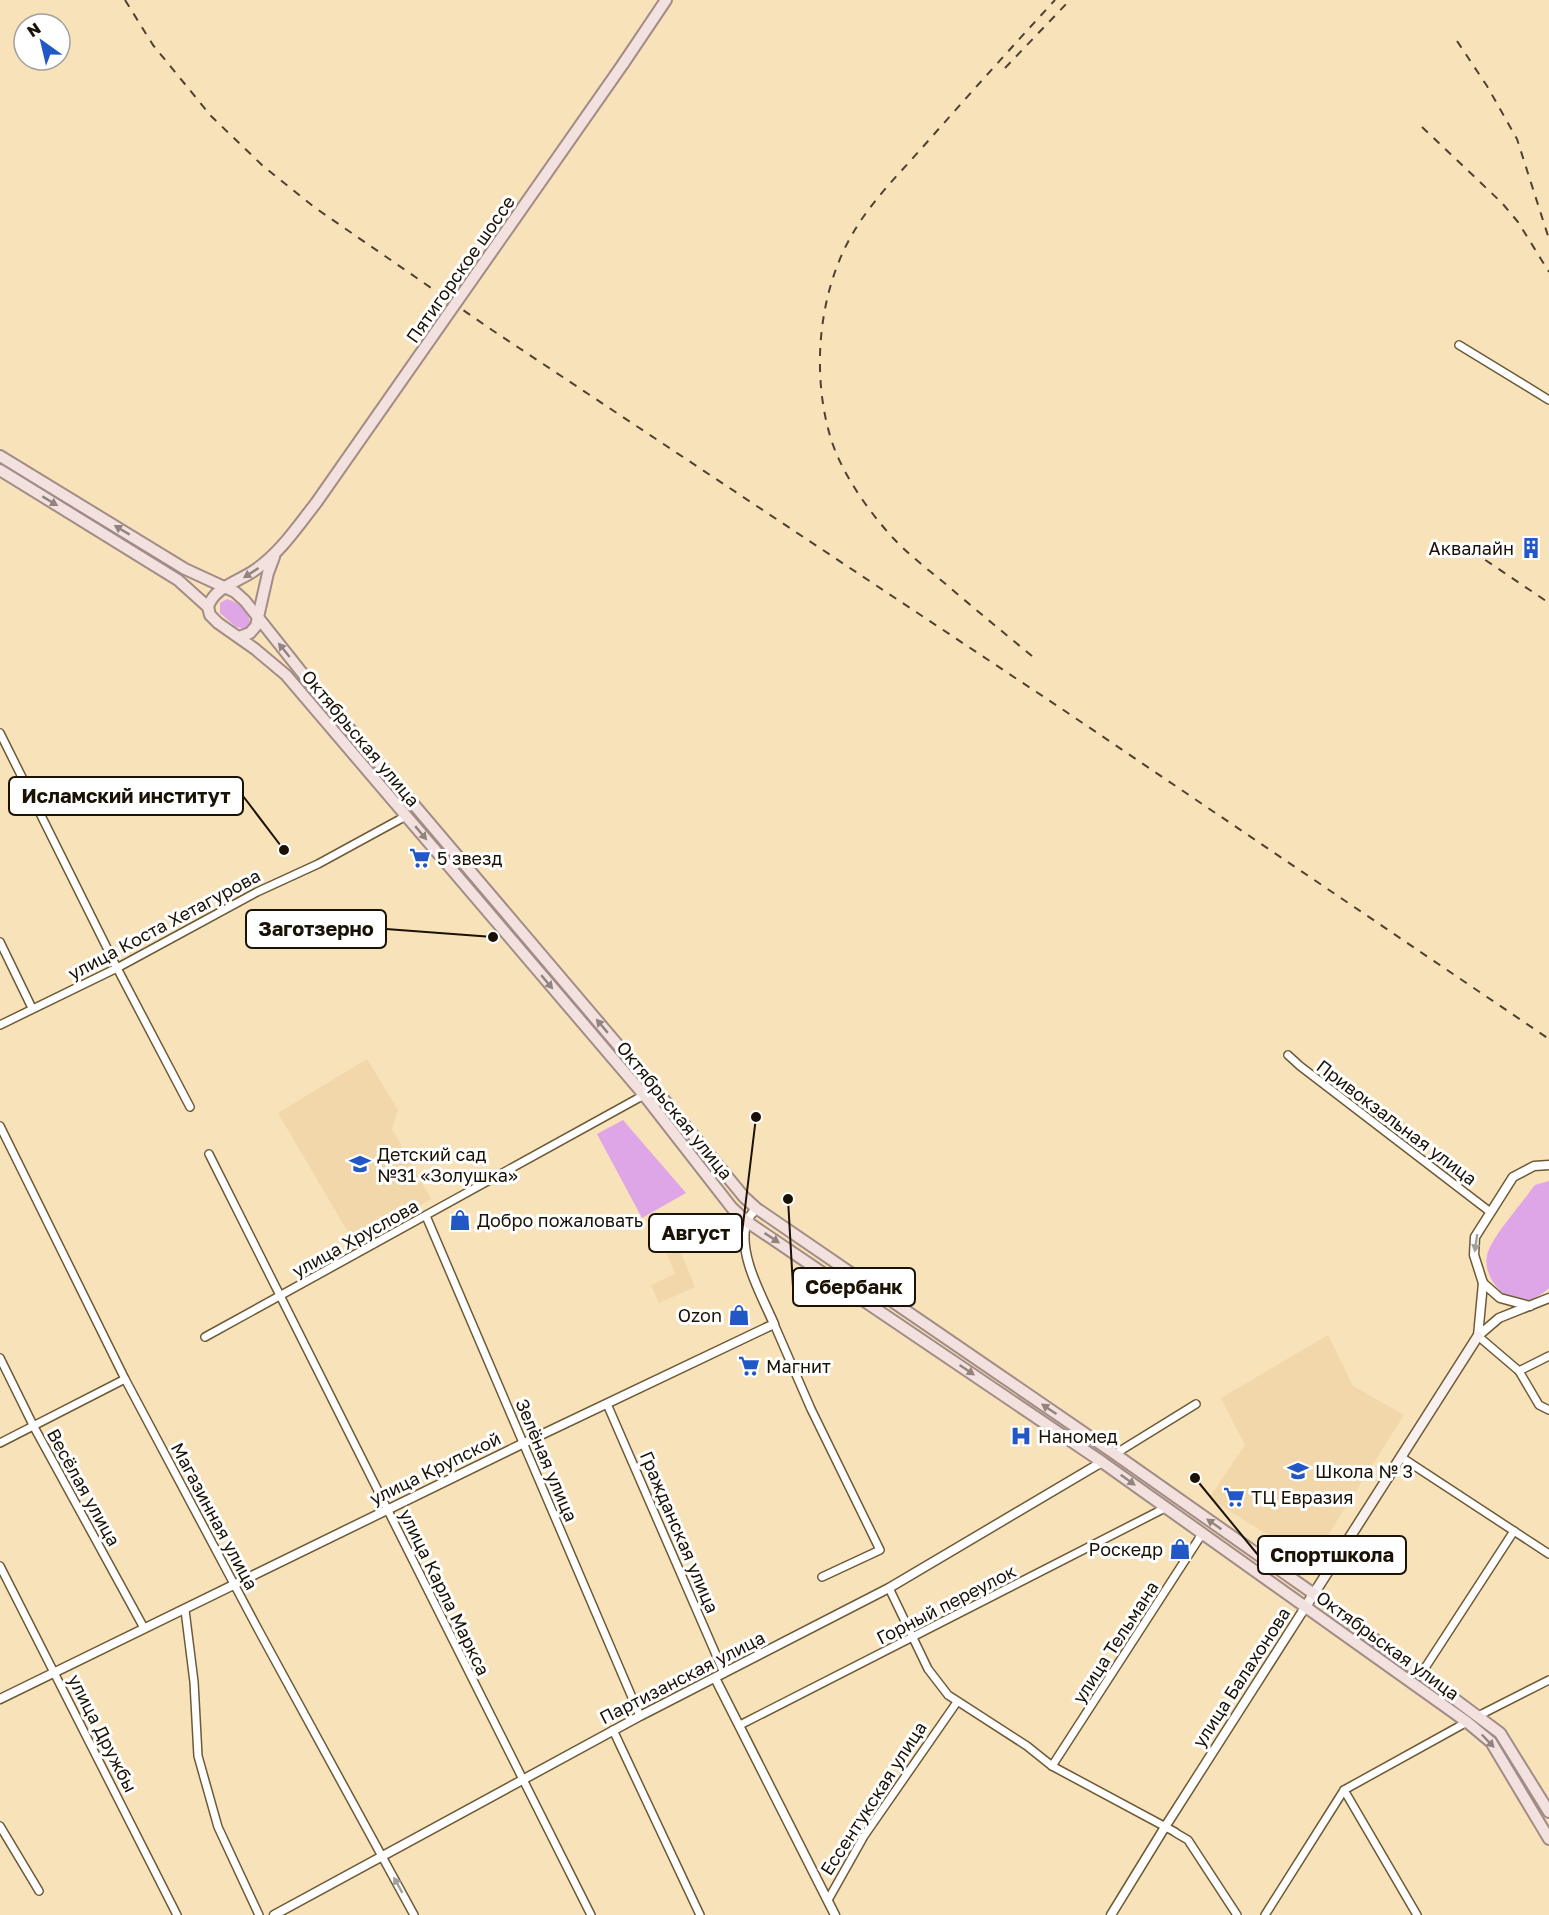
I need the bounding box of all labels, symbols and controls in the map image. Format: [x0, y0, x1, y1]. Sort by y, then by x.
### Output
north arrow [12, 12, 72, 72]
text: N [23, 18, 44, 41]
street label: Пятигорское шоссе [401, 191, 519, 347]
one-way arrow [42, 496, 59, 506]
one-way arrow [114, 525, 130, 536]
building icon: Аквалайн [1519, 536, 1543, 560]
place label: Аквалайн [1429, 537, 1514, 559]
one-way arrow [242, 567, 259, 578]
one-way arrow [278, 643, 291, 658]
street label: Октябрьская улица [297, 665, 425, 811]
callout: Исламский институт [9, 777, 243, 815]
text: Исламский институт [21, 783, 231, 807]
one-way arrow [414, 825, 427, 840]
supermarket icon: 5 звезд [408, 846, 432, 870]
place label: 5 звезд [437, 847, 502, 869]
street label: улица Коста Хетагурова [64, 864, 264, 984]
callout: Заготзерно [246, 910, 386, 948]
text: Заготзерно [258, 916, 374, 940]
one-way arrow [540, 974, 553, 989]
one-way arrow [596, 1018, 609, 1034]
street label: Октябрьская улица [612, 1036, 738, 1184]
street label: Привокзальная улица [1313, 1055, 1481, 1189]
place label: Детский сад №31 «Золушка» [377, 1143, 518, 1186]
school or university icon: Детский сад №31 «Золушка» [348, 1152, 372, 1176]
street label: улица Хруслова [288, 1194, 422, 1282]
shop icon: Добро пожаловать [448, 1208, 472, 1232]
place label: Добро пожаловать [477, 1209, 643, 1231]
callout: Август [649, 1214, 742, 1252]
text: Август [662, 1220, 730, 1244]
one-way arrow [764, 1232, 780, 1243]
one-way arrow [1471, 1234, 1480, 1253]
callout: Сбербанк [793, 1268, 915, 1306]
text: Сбербанк [805, 1274, 903, 1298]
shop icon: Ozon [727, 1303, 751, 1327]
place label: Ozon [678, 1304, 722, 1326]
supermarket icon: Магнит [737, 1354, 761, 1378]
place label: Магнит [766, 1355, 831, 1377]
one-way arrow [958, 1364, 974, 1376]
street label: Зелёная улица [511, 1395, 583, 1525]
one-way arrow [1042, 1403, 1058, 1415]
street label: Весёлая улица [43, 1424, 125, 1550]
hospital icon: Наномед [1009, 1424, 1033, 1448]
place label: Наномед [1038, 1425, 1118, 1447]
street label: улица Крупской [366, 1427, 504, 1509]
street label: Магазинная улица [167, 1439, 263, 1593]
street label: Гражданская улица [636, 1448, 724, 1616]
school or university icon: Школа № 3 [1286, 1459, 1310, 1483]
place label: Школа № 3 [1315, 1460, 1413, 1482]
one-way arrow [1119, 1474, 1135, 1486]
supermarket icon: ТЦ Евразия [1222, 1485, 1246, 1509]
place label: ТЦ Евразия [1251, 1486, 1354, 1508]
street label: улица Карла Маркса [395, 1505, 495, 1679]
one-way arrow [1207, 1518, 1223, 1530]
callout: Спортшкола [1258, 1536, 1406, 1574]
shop icon: Роскедр [1168, 1537, 1192, 1561]
place label: Роскедр [1089, 1538, 1163, 1560]
text: Спортшкола [1270, 1542, 1394, 1566]
street label: Горный переулок [873, 1559, 1019, 1649]
street label: улица Тельмана [1067, 1577, 1163, 1707]
street label: Октябрьская улица [1312, 1586, 1464, 1704]
street label: улица Балахонова [1188, 1603, 1294, 1751]
street label: Партизанская улица [596, 1626, 768, 1728]
street label: улица Дружбы [64, 1670, 142, 1796]
street label: Ессентукская улица [815, 1717, 931, 1879]
one-way arrow [1481, 1733, 1495, 1748]
one-way arrow [393, 1876, 403, 1893]

